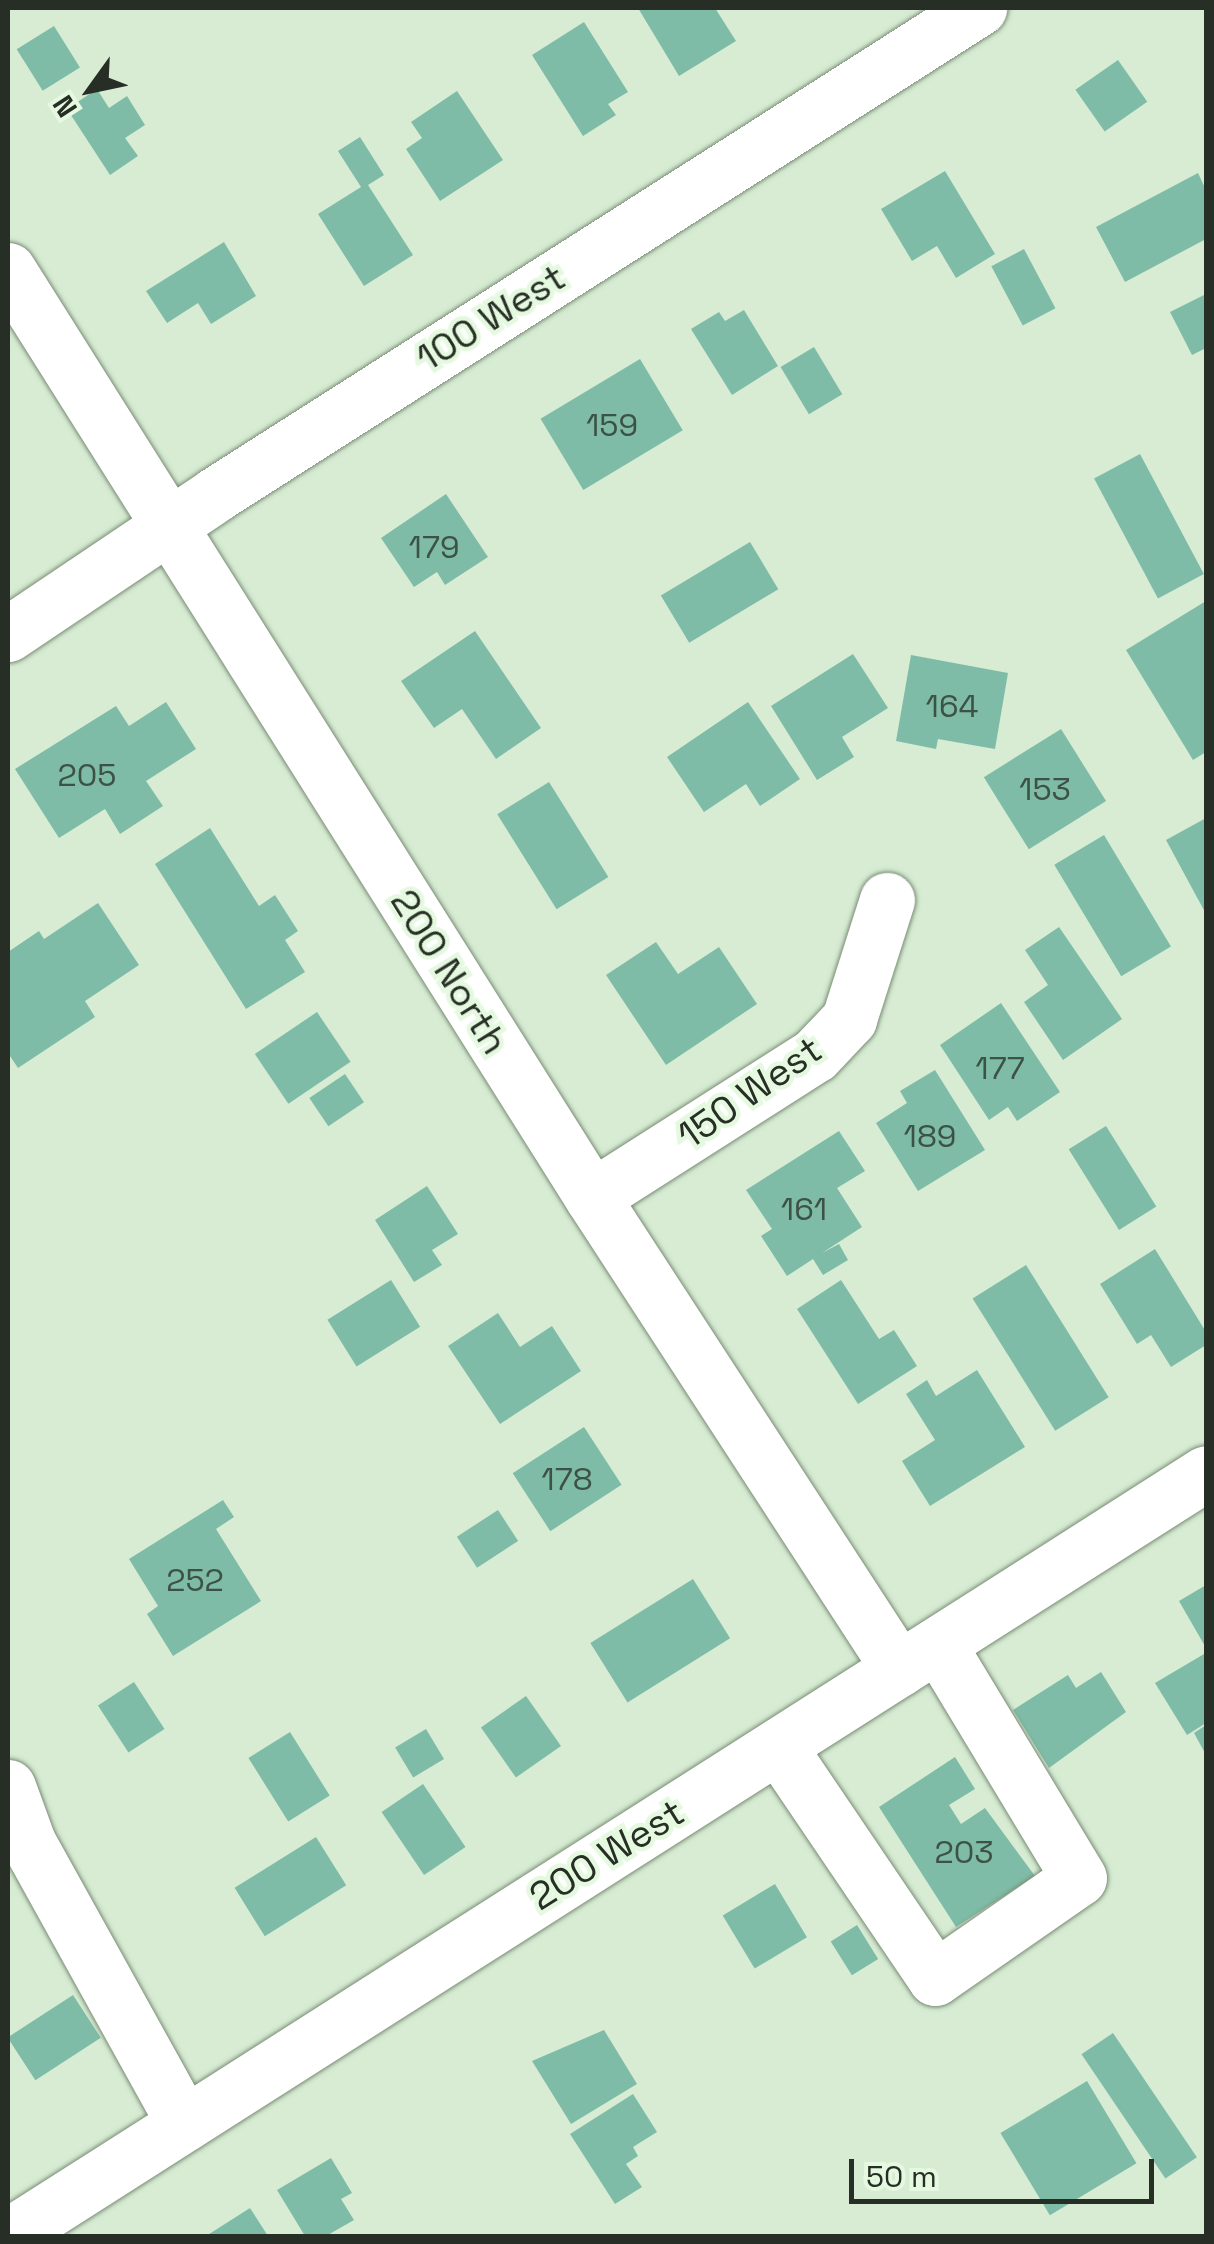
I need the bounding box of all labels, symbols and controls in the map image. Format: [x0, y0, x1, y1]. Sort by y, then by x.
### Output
north arrow [40, 40, 140, 140]
text: N [45, 89, 85, 124]
street label: 100 West [408, 255, 574, 381]
house number: 159 [586, 406, 638, 444]
house number: 179 [409, 528, 459, 566]
house number: 164 [926, 687, 978, 725]
house number: 205 [58, 756, 116, 794]
house number: 153 [1019, 770, 1071, 808]
street label: 200 North [381, 881, 517, 1063]
street label: 150 West [669, 1027, 831, 1159]
house number: 177 [975, 1049, 1025, 1087]
house number: 189 [904, 1117, 956, 1155]
house number: 161 [781, 1190, 827, 1228]
house number: 178 [541, 1460, 593, 1498]
house number: 252 [166, 1561, 224, 1599]
street label: 200 West [521, 1790, 693, 1920]
house number: 203 [934, 1833, 994, 1871]
scale bar [854, 2139, 1159, 2201]
text: 50 m [866, 2157, 937, 2196]

